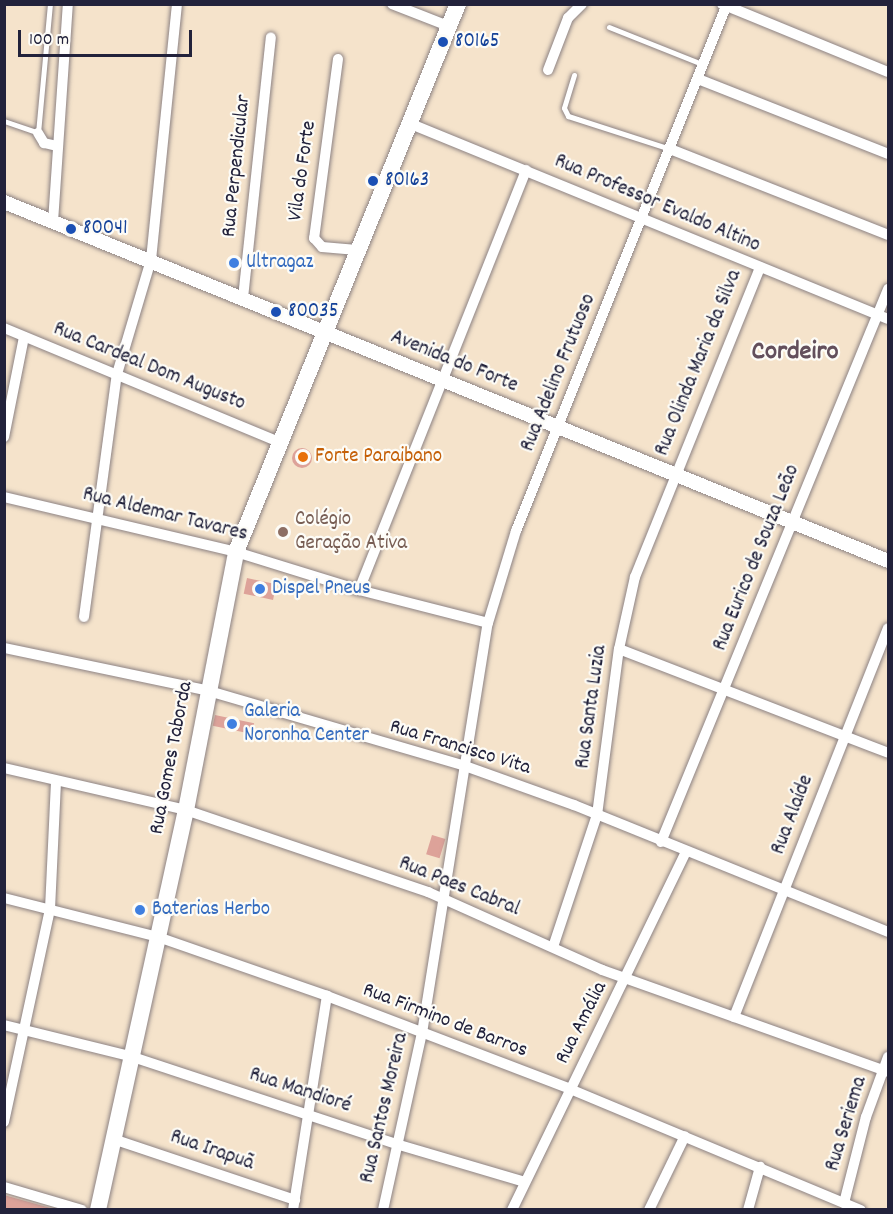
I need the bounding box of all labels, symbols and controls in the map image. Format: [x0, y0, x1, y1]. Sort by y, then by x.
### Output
scale bar [21, 18, 195, 56]
text: 100 m [29, 28, 69, 53]
place label: 80165 [455, 29, 499, 55]
marker: 80165 [436, 35, 450, 49]
street label: Rua Perpendicular [217, 94, 257, 238]
street label: Vila do Forte [283, 119, 323, 223]
street label: Rua Professor Evaldo Altino [550, 149, 764, 259]
place label: 80163 [385, 168, 429, 194]
marker: 80163 [366, 174, 380, 188]
place label: 80041 [83, 216, 128, 242]
marker: 80041 [64, 222, 78, 236]
place label: Ultragaz [246, 250, 314, 276]
marker: Ultragaz [227, 256, 241, 270]
street label: Rua Olinda Maria da Silva [650, 266, 748, 460]
street label: Rua Adelino Frutuoso [516, 291, 602, 455]
place label: 80035 [288, 299, 338, 325]
marker: 80035 [269, 305, 283, 319]
street label: Rua Cardeal Dom Augusto [49, 317, 249, 417]
street label: Avenida do Forte [387, 325, 521, 399]
district label: Cordeiro [752, 337, 838, 369]
place label: Forte Paraibano [315, 444, 442, 470]
marker: Forte Paraibano [296, 450, 310, 464]
street label: Rua Eurico de Souza Leão [708, 461, 806, 655]
street label: Rua Aldemar Tavares [80, 482, 250, 548]
place label: Colégio Geração Ativa [295, 507, 407, 557]
marker: Colégio Geração Ativa [276, 525, 290, 539]
place label: Dispel Pneus [272, 576, 371, 602]
marker: Dispel Pneus [253, 582, 267, 596]
street label: Rua Santa Luzia [571, 644, 613, 770]
street label: Rua Gomes Taborda [145, 679, 199, 837]
place label: Galeria Noronha Center [244, 699, 369, 749]
street label: Rua Francisco Vita [387, 715, 533, 781]
marker: Galeria Noronha Center [225, 717, 239, 731]
street label: Rua Alaíde [766, 772, 820, 858]
street label: Rua Paes Cabral [395, 851, 523, 923]
place label: Baterias Herbo [152, 897, 270, 923]
marker: Baterias Herbo [133, 903, 147, 917]
street label: Rua Firmino de Barros [359, 978, 531, 1064]
street label: Rua Amália [551, 978, 613, 1068]
street label: Rua Santos Moreira [355, 1030, 415, 1186]
street label: Rua Mandioré [246, 1063, 354, 1119]
street label: Rua Seriema [821, 1074, 873, 1174]
street label: Rua Irapuã [167, 1125, 257, 1177]

